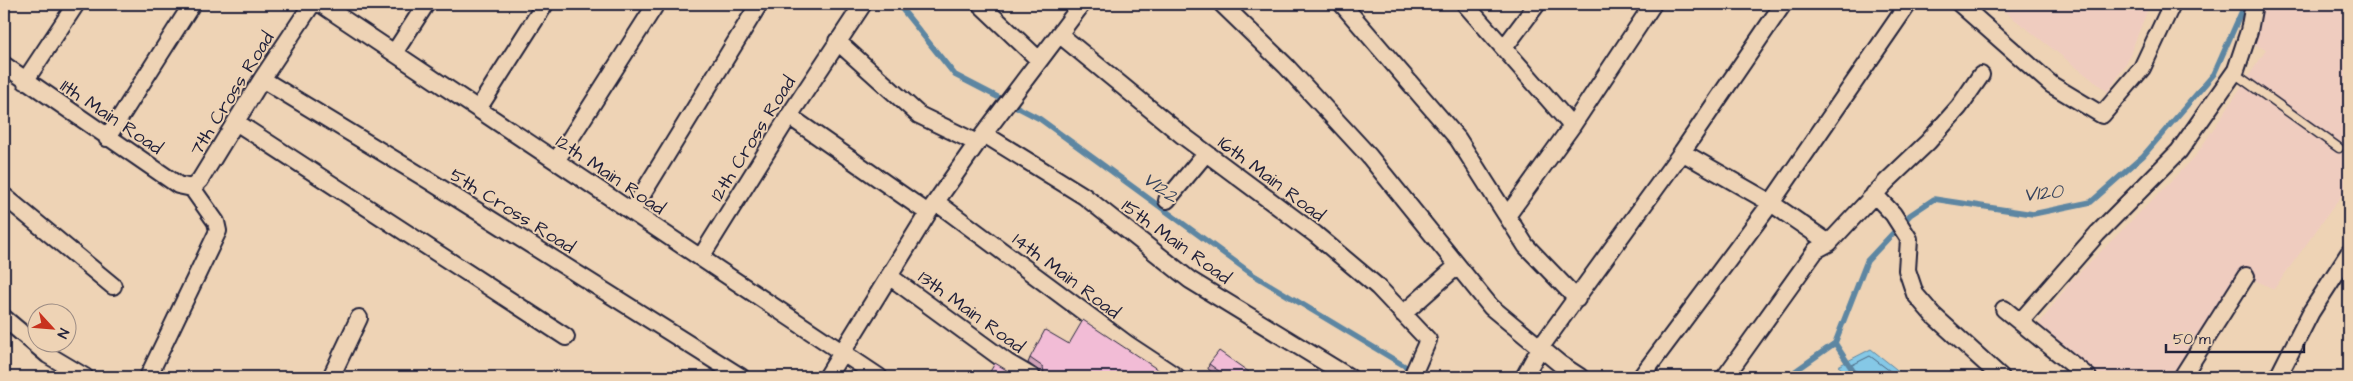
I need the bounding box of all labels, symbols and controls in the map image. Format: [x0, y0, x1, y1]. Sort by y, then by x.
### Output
street label: 7th Cross Road [183, 26, 281, 161]
street label: 12th Cross Road [704, 71, 803, 207]
street label: 11th Main Road [54, 73, 168, 162]
street label: 12th Main Road [550, 129, 671, 222]
street label: 16th Main Road [1212, 130, 1331, 229]
street label: 5th Cross Road [444, 162, 580, 261]
water label: V122 [1137, 165, 1184, 211]
water label: V120 [2022, 177, 2066, 209]
street label: 15th Main Road [1116, 193, 1237, 291]
street label: 14th Main Road [1006, 227, 1126, 326]
street label: 13th Main Road [912, 264, 1030, 360]
north arrow [28, 304, 78, 354]
scale bar [2166, 321, 2303, 353]
text: N [52, 325, 74, 342]
text: 50 m [2173, 329, 2211, 350]

